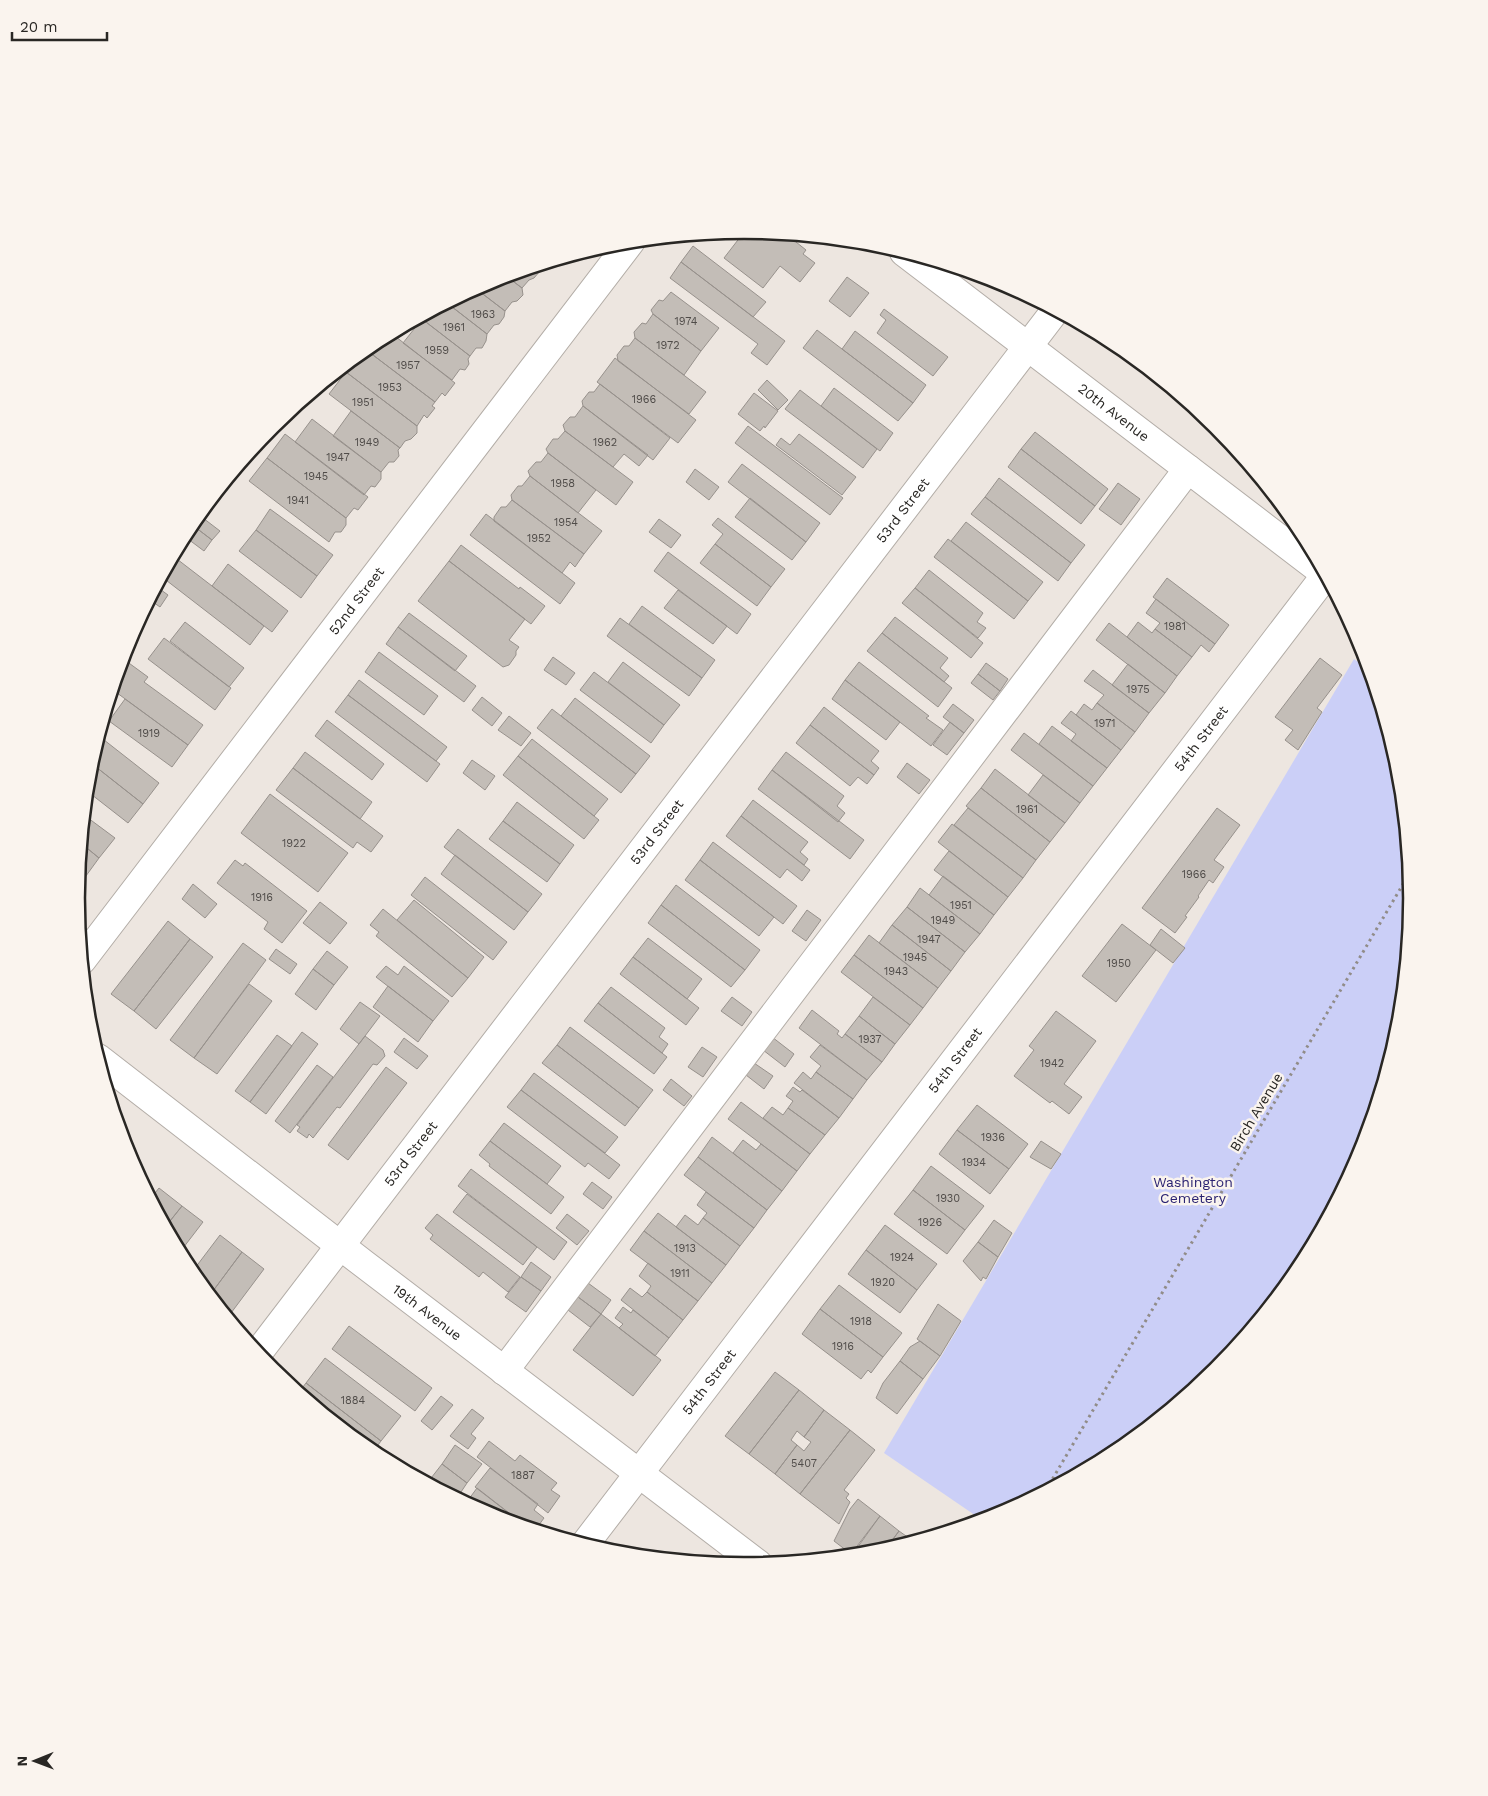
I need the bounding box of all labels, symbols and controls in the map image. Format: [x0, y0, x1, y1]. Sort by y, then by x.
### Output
scale bar [12, 10, 108, 42]
text: 20 m [20, 18, 58, 36]
house number: 1963 [471, 308, 495, 321]
house number: 1974 [674, 315, 698, 328]
house number: 1961 [443, 321, 465, 334]
house number: 1972 [656, 339, 680, 352]
house number: 1959 [425, 344, 449, 357]
house number: 1957 [396, 359, 420, 372]
street label: 20th Avenue [1075, 380, 1153, 444]
house number: 1953 [378, 381, 402, 394]
house number: 1966 [632, 393, 657, 406]
house number: 1951 [352, 396, 374, 409]
house number: 1949 [355, 436, 380, 449]
house number: 1962 [593, 436, 617, 449]
house number: 1947 [326, 451, 350, 464]
house number: 1945 [304, 470, 328, 483]
street label: 53rd Street [873, 474, 933, 546]
house number: 1958 [551, 477, 575, 490]
house number: 1941 [287, 494, 309, 507]
house number: 1954 [554, 516, 578, 529]
house number: 1952 [527, 532, 551, 545]
street label: 52nd Street [325, 564, 387, 638]
house number: 1981 [1164, 620, 1186, 633]
house number: 1975 [1126, 683, 1150, 696]
street label: 54th Street [1171, 702, 1231, 774]
house number: 1971 [1094, 717, 1116, 730]
house number: 1919 [138, 727, 160, 740]
street label: 53rd Street [627, 796, 687, 868]
house number: 1961 [1016, 803, 1038, 816]
house number: 1922 [282, 837, 306, 850]
house number: 1966 [1182, 868, 1207, 881]
house number: 1916 [251, 891, 273, 904]
house number: 1951 [950, 899, 972, 912]
house number: 1949 [931, 914, 956, 927]
house number: 1947 [917, 933, 941, 946]
house number: 1945 [903, 951, 927, 964]
house number: 1950 [1107, 957, 1131, 970]
house number: 1943 [884, 965, 908, 978]
street label: 54th Street [925, 1024, 985, 1096]
house number: 1937 [858, 1033, 882, 1046]
house number: 1942 [1040, 1057, 1064, 1070]
street label: Birch Avenue [1226, 1070, 1286, 1154]
street label: 53rd Street [381, 1118, 440, 1189]
house number: 1936 [981, 1131, 1005, 1144]
house number: 1934 [962, 1156, 986, 1169]
park label: Washington Cemetery [1153, 1174, 1233, 1206]
house number: 1930 [936, 1192, 960, 1205]
house number: 1926 [918, 1216, 942, 1229]
house number: 1913 [674, 1242, 696, 1255]
house number: 1924 [890, 1251, 914, 1264]
house number: 1911 [670, 1267, 690, 1280]
house number: 1920 [871, 1276, 895, 1289]
street label: 19th Avenue [390, 1281, 465, 1344]
house number: 1918 [850, 1315, 872, 1328]
house number: 1916 [832, 1340, 854, 1353]
street label: 54th Street [679, 1346, 739, 1418]
house number: 1884 [341, 1394, 366, 1407]
house number: 5407 [791, 1457, 817, 1470]
house number: 1887 [511, 1469, 535, 1482]
north arrow [10, 1736, 60, 1786]
text: N [14, 1756, 30, 1767]

